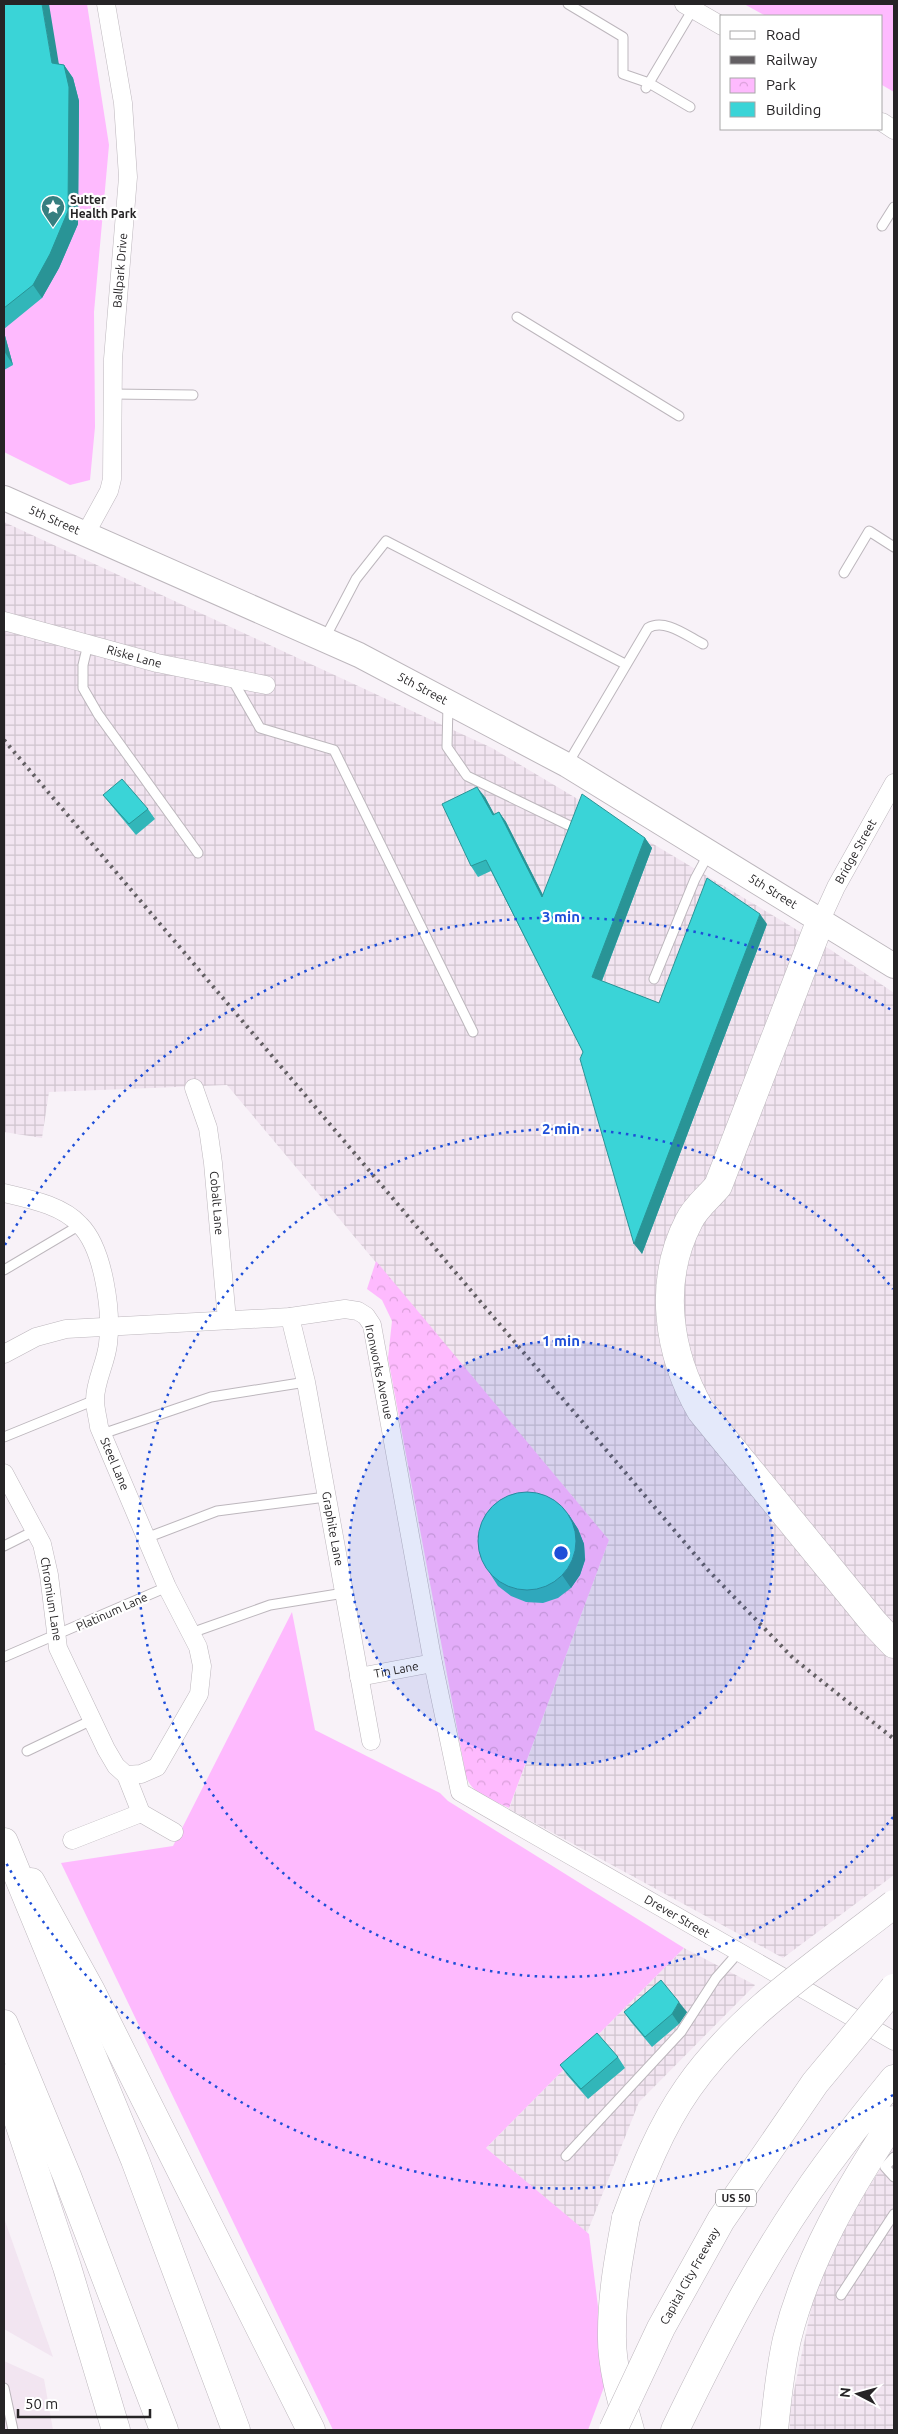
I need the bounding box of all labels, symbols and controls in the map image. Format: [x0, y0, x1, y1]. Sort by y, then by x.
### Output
legend [720, 15, 883, 130]
text: Road [766, 26, 801, 43]
text: Railway [766, 51, 817, 68]
text: Park [766, 76, 796, 93]
text: Building [766, 101, 821, 118]
place label: Sutter Health Park [70, 193, 137, 220]
place icon: Sutter Health Park [40, 194, 66, 228]
street label: Ballpark Drive [110, 233, 129, 308]
street label: 5th Street [27, 503, 82, 537]
street label: Riske Lane [105, 642, 163, 670]
street label: 5th Street [396, 670, 450, 707]
street label: Bridge Street [832, 817, 879, 886]
street label: 5th Street [746, 871, 800, 911]
text: 3 min [542, 908, 580, 925]
text: 2 min [542, 1120, 580, 1137]
street label: Cobalt Lane [208, 1171, 226, 1236]
street label: Ironworks Avenue [363, 1323, 396, 1421]
text: 1 min [542, 1332, 580, 1349]
street label: Steel Lane [98, 1435, 132, 1492]
street label: Graphite Lane [320, 1490, 346, 1567]
centre of rings [552, 1544, 570, 1562]
street label: Chromium Lane [38, 1556, 65, 1642]
street label: Platinum Lane [74, 1590, 149, 1633]
street label: Tin Lane [373, 1659, 420, 1680]
street label: Drever Street [642, 1892, 712, 1940]
road number: US 50 [716, 2190, 756, 2206]
street label: Capital City Freeway [657, 2225, 722, 2327]
north arrow [833, 2369, 883, 2419]
scale bar [18, 2386, 150, 2418]
text: N [837, 2387, 854, 2399]
text: 50 m [25, 2395, 58, 2412]

